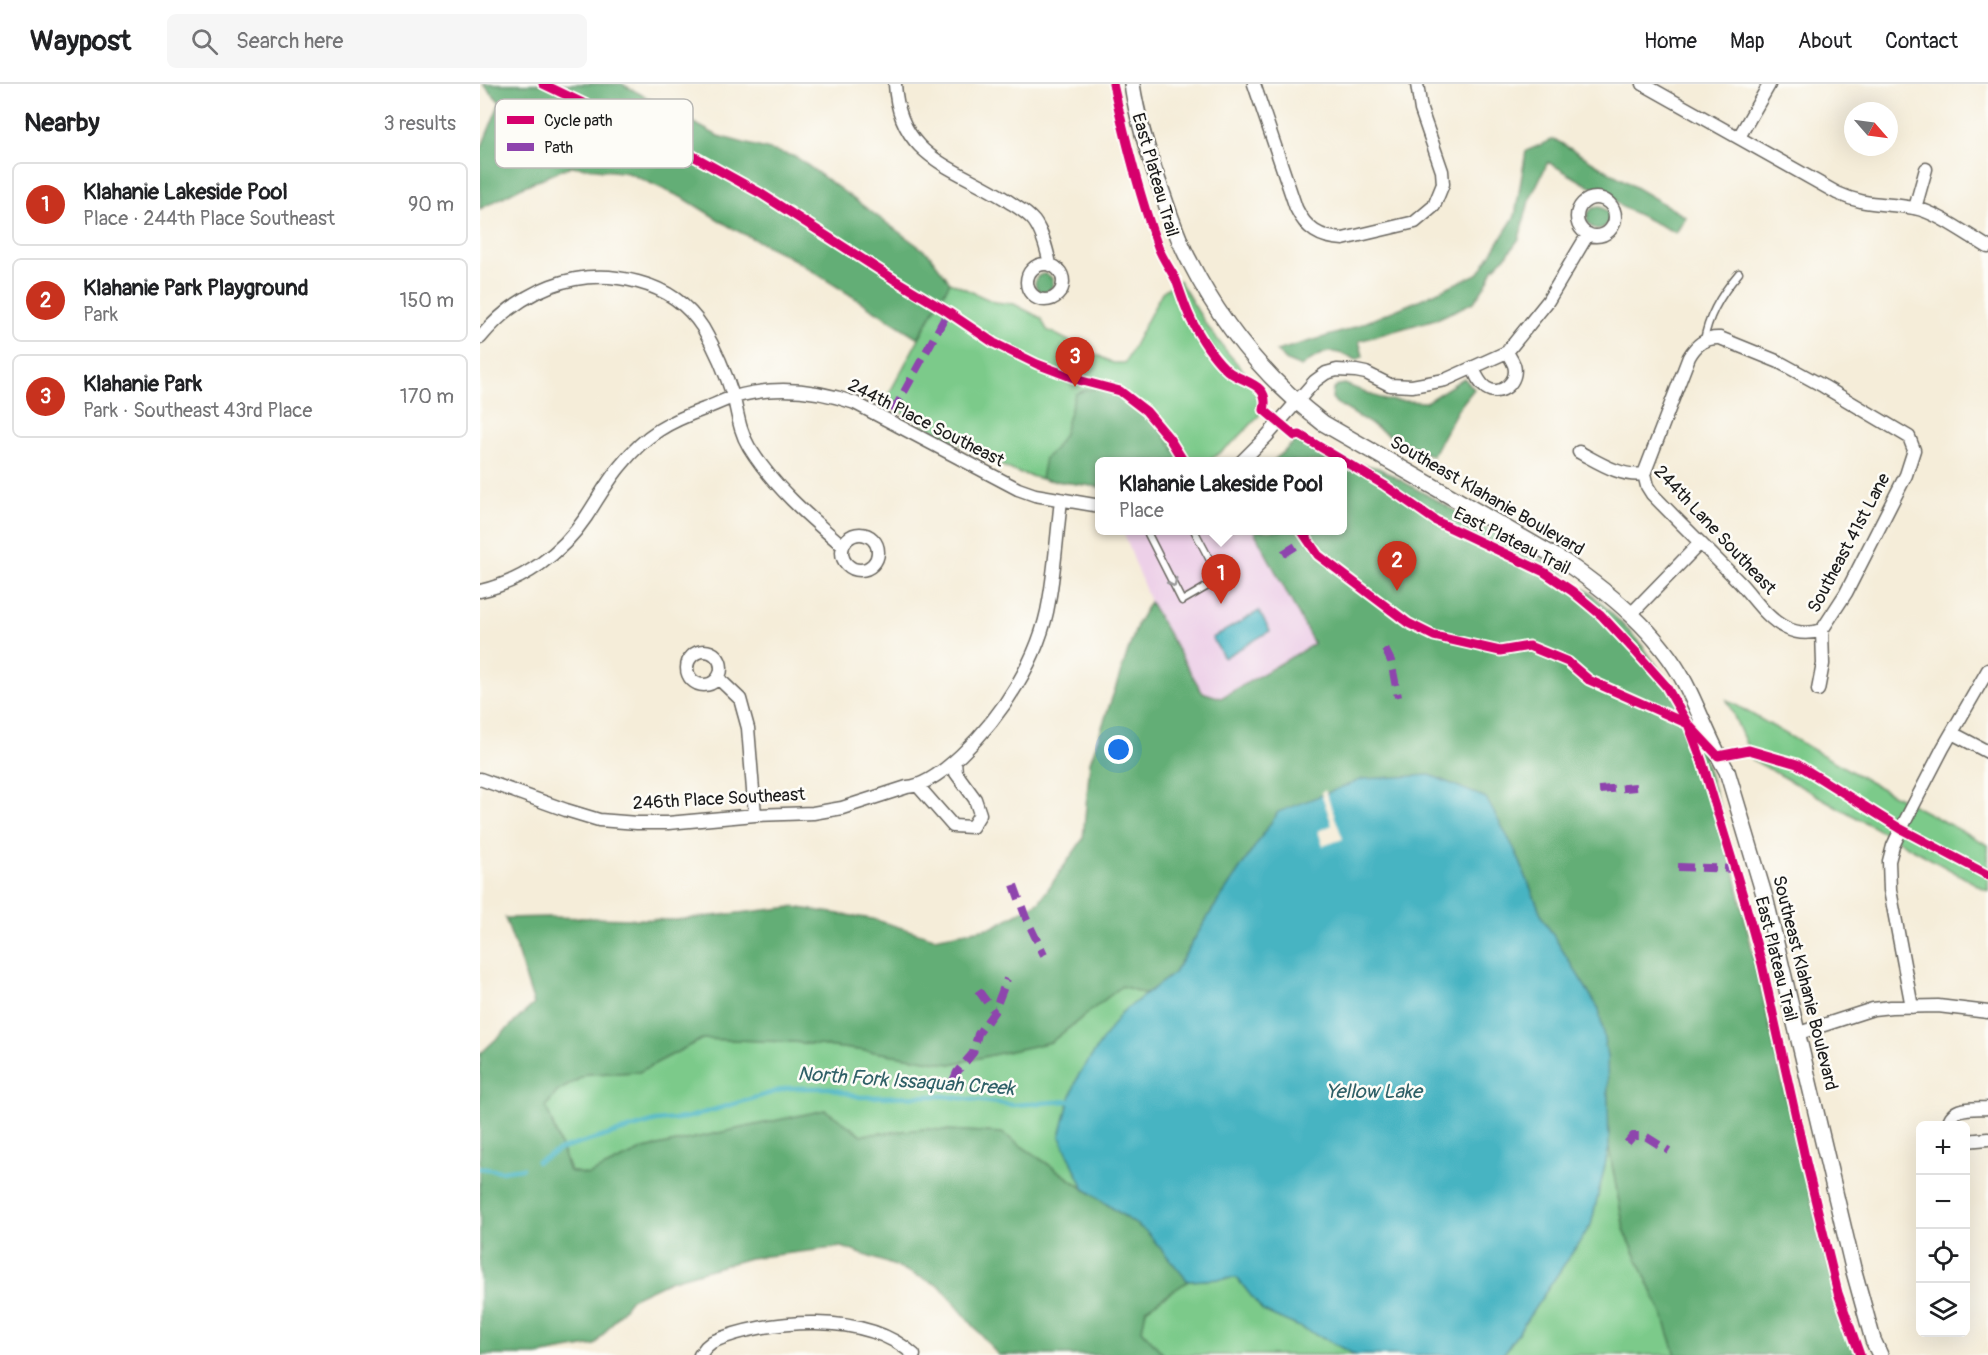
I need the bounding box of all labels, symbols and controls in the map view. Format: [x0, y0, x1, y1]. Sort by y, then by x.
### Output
search box [167, 14, 587, 68]
text: Waypost [30, 24, 131, 59]
icon: search [188, 25, 221, 58]
text: Search here [236, 27, 343, 55]
text: Home [1644, 28, 1697, 55]
text: Map [1730, 28, 1765, 55]
text: About [1798, 28, 1852, 55]
text: Contact [1885, 28, 1958, 55]
legend [495, 99, 693, 168]
north arrow [1844, 102, 1898, 156]
text: Nearby [24, 107, 100, 139]
street label: East Plateau Trail [1126, 110, 1184, 240]
text: 3 results [384, 111, 456, 136]
text: Cycle path [544, 111, 612, 131]
text: Path [544, 138, 573, 158]
text: Klahanie Lakeside Pool [83, 178, 288, 206]
text: 1 [42, 192, 49, 217]
text: 90 m [408, 192, 454, 217]
text: Place · 244th Place Southeast [83, 206, 335, 231]
text: Klahanie Park Playground [83, 274, 309, 302]
text: 2 [40, 288, 51, 313]
text: 150 m [400, 288, 454, 313]
text: Park [83, 302, 118, 327]
pin: 3 [1056, 338, 1094, 387]
text: Klahanie Park [83, 370, 202, 398]
street label: 244th Place Southeast [844, 374, 1009, 473]
text: 3 [40, 384, 51, 409]
text: 170 m [400, 384, 454, 409]
text: Park · Southeast 43rd Place [83, 398, 312, 423]
street label: Southeast Klahanie Boulevard [1386, 431, 1588, 561]
popup [1095, 457, 1347, 535]
street label: 244th Lane Southeast [1649, 460, 1782, 600]
street label: Southeast 41st Lane [1802, 469, 1896, 617]
text: Klahanie Lakeside Pool [1119, 470, 1323, 498]
text: Place [1119, 498, 1164, 523]
street label: East Plateau Trail [1450, 502, 1574, 580]
pin: 2 [1378, 542, 1416, 591]
pin: 1 [1202, 554, 1240, 604]
one-way arrow [1165, 576, 1177, 587]
your location [1104, 735, 1133, 764]
street label: 246th Place Southeast [632, 783, 806, 815]
street label: Southeast Klahanie Boulevard [1767, 873, 1843, 1093]
street label: East Plateau Trail [1749, 894, 1803, 1024]
water label: North Fork Issaquah Creek [797, 1061, 1017, 1101]
water label: Yellow Lake [1326, 1079, 1424, 1104]
map controls [1916, 1121, 1970, 1337]
button: + [1916, 1121, 1970, 1175]
button: − [1916, 1175, 1970, 1229]
button: locate [1916, 1229, 1970, 1283]
button: layers [1916, 1283, 1970, 1337]

